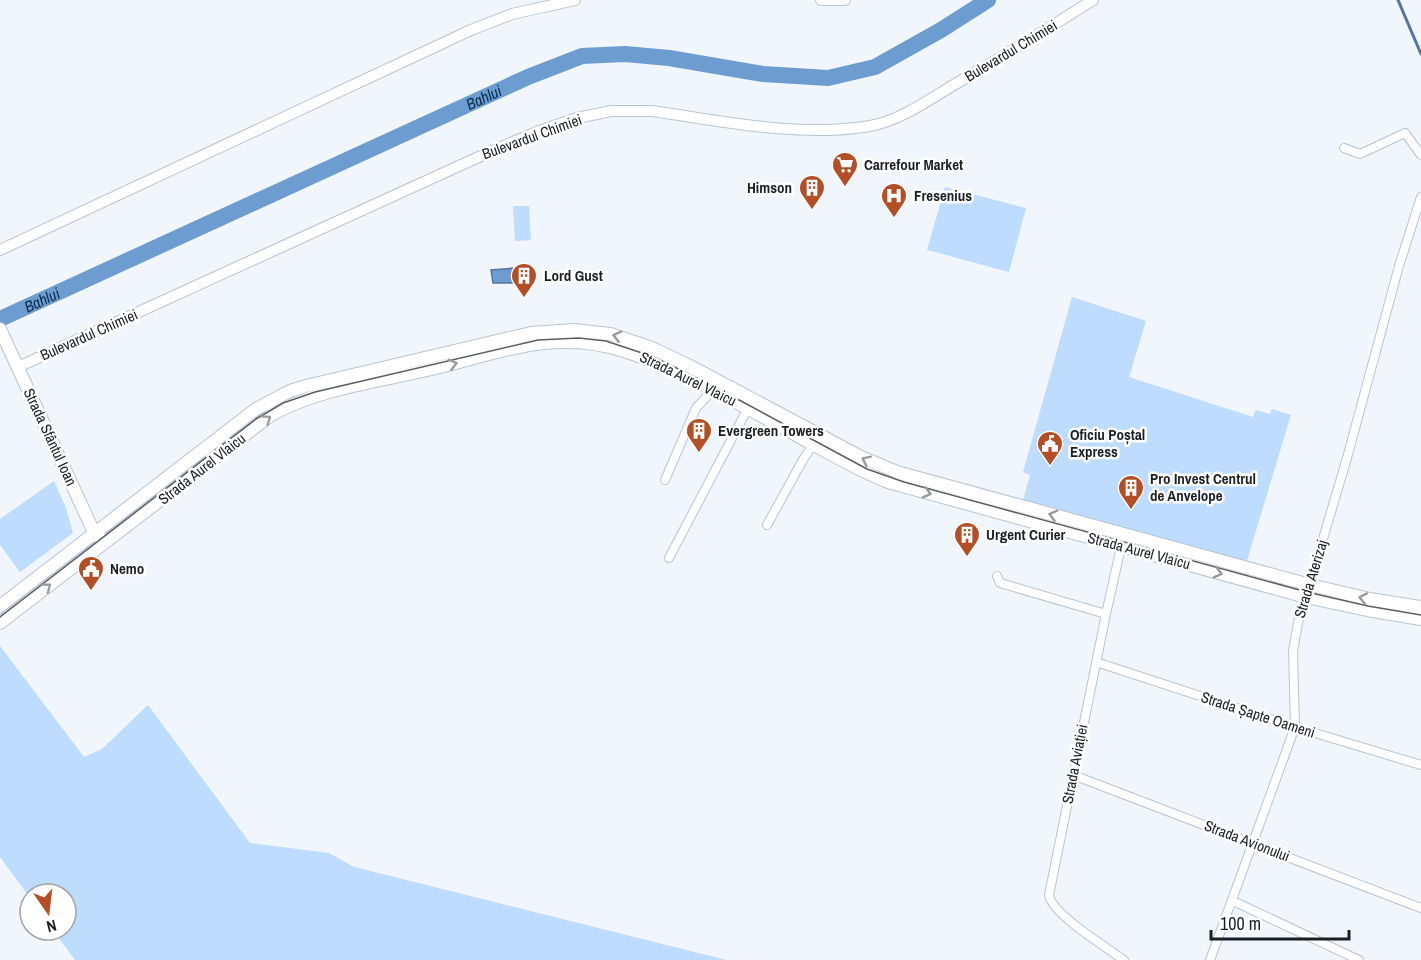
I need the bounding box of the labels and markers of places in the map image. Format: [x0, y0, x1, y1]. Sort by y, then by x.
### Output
supermarket icon: Carrefour Market [830, 150, 860, 188]
place label: Carrefour Market [864, 154, 963, 175]
building icon: Himson [797, 173, 827, 211]
place label: Himson [747, 177, 792, 198]
hospital icon: Fresenius [879, 181, 909, 219]
place label: Fresenius [914, 185, 972, 206]
building icon: Lord Gust [509, 261, 539, 299]
place label: Lord Gust [544, 265, 603, 286]
building icon: Evergreen Towers [684, 416, 714, 454]
place label: Evergreen Towers [718, 420, 824, 441]
place label: Oficiu Poștal Express [1070, 424, 1145, 462]
public building icon: Oficiu Poștal Express [1035, 429, 1065, 467]
place label: Pro Invest Centrul de Anvelope [1150, 468, 1256, 506]
building icon: Pro Invest Centrul de Anvelope [1116, 473, 1146, 511]
building icon: Urgent Curier [952, 520, 982, 558]
place label: Urgent Curier [986, 524, 1065, 545]
public building icon: Nemo [76, 554, 106, 592]
place label: Nemo [110, 558, 144, 579]

